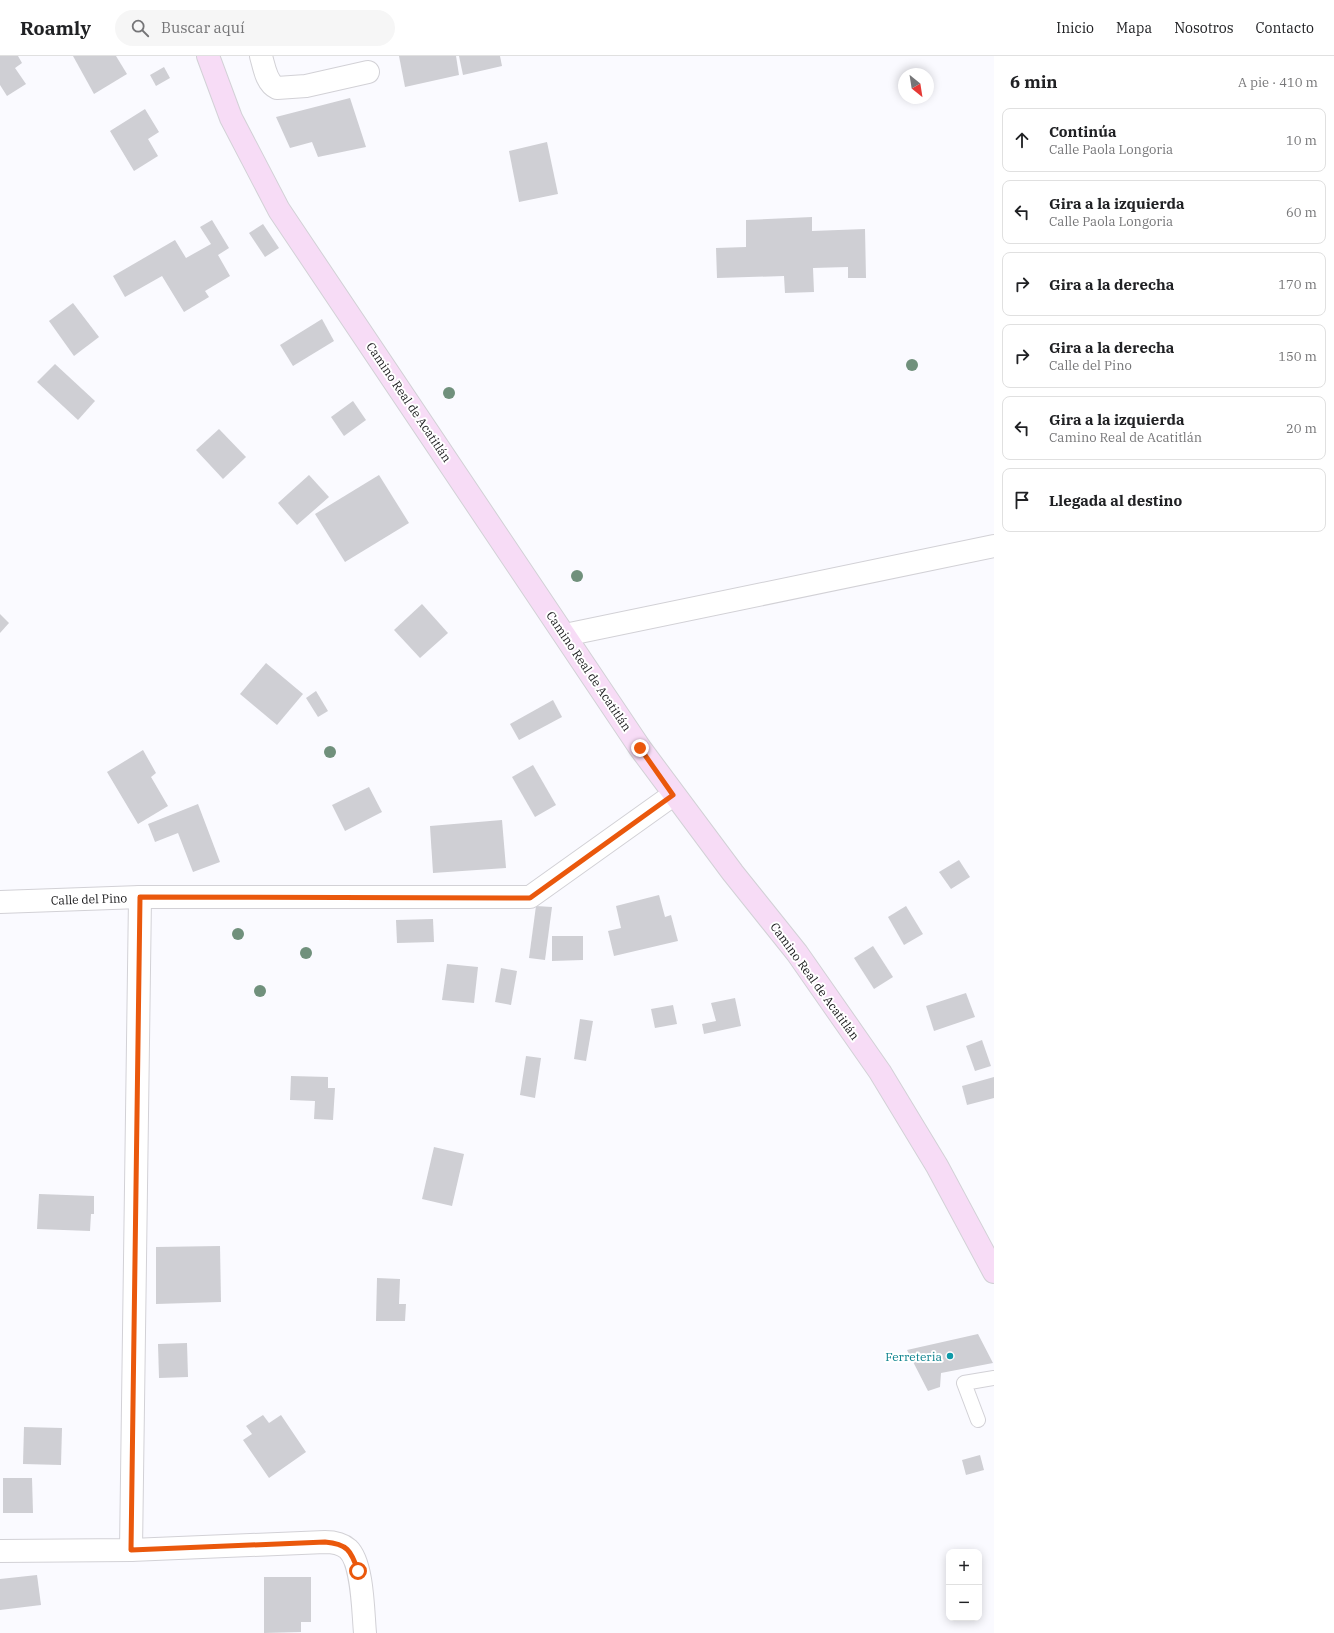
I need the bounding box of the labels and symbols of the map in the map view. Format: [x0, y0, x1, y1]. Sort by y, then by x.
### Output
north arrow [898, 68, 934, 104]
street label: Camino Real de Acatitlán [363, 339, 455, 465]
street label: Camino Real de Acatitlán [543, 608, 635, 734]
route end [631, 739, 649, 757]
street label: Calle del Pino [51, 890, 128, 908]
street label: Camino Real de Acatitlán [767, 919, 863, 1043]
place label: Ferreteria [885, 1349, 942, 1364]
marker: Ferreteria [945, 1351, 955, 1361]
route start [349, 1562, 367, 1580]

